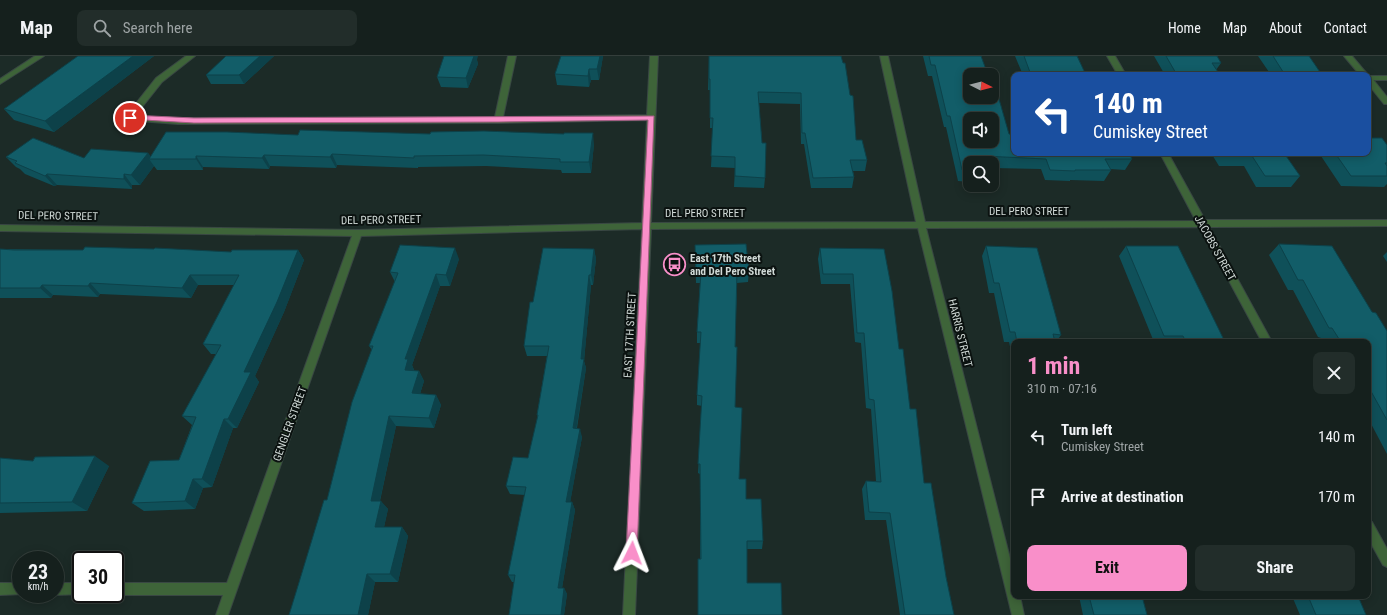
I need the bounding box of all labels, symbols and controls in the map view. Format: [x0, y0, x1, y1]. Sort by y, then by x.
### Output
search box [77, 10, 357, 46]
text: Map [20, 16, 53, 39]
icon: search [91, 17, 113, 39]
text: Search here [123, 19, 193, 37]
text: Home [1168, 20, 1201, 36]
text: Map [1223, 20, 1247, 36]
text: About [1269, 20, 1302, 36]
text: Contact [1324, 20, 1367, 36]
north arrow [963, 68, 999, 104]
map controls [963, 68, 999, 192]
text: 140 m [1093, 87, 1163, 120]
icon: left [1027, 88, 1079, 140]
pin [113, 101, 147, 135]
icon: arrive [119, 107, 141, 129]
button: sound [963, 112, 999, 148]
text: Cumiskey Street [1093, 121, 1208, 142]
button: search [963, 156, 999, 192]
street label: DEL PERO STREET [989, 205, 1069, 218]
street label: DEL PERO STREET [665, 207, 745, 220]
street label: DEL PERO STREET [18, 209, 98, 223]
street label: DEL PERO STREET [341, 213, 421, 227]
street label: JACOBS STREET [1192, 213, 1238, 283]
bus stop icon: East 17th Street and Del Pero Street [661, 251, 687, 277]
place label: East 17th Street and Del Pero Street [690, 252, 776, 278]
street label: EAST 17TH STREET [621, 292, 639, 378]
street label: HARRIS STREET [945, 297, 975, 369]
text: 1 min [1027, 352, 1080, 380]
button: close [1313, 352, 1355, 394]
text: 310 m · 07:16 [1027, 381, 1097, 396]
street label: GENGLER STREET [270, 385, 310, 463]
text: Turn left [1061, 421, 1112, 439]
icon: left [1027, 426, 1049, 448]
text: 140 m [1318, 428, 1355, 446]
text: Cumiskey Street [1061, 439, 1144, 454]
icon: arrive [1027, 486, 1049, 508]
text: Arrive at destination [1061, 488, 1184, 506]
text: 170 m [1318, 488, 1355, 506]
position arrow [611, 532, 653, 574]
button: Exit [1027, 545, 1187, 591]
button: Share [1195, 545, 1355, 591]
speed limit sign: 30 [72, 551, 124, 603]
text: 23 [28, 560, 48, 584]
text: km/h [28, 581, 48, 592]

